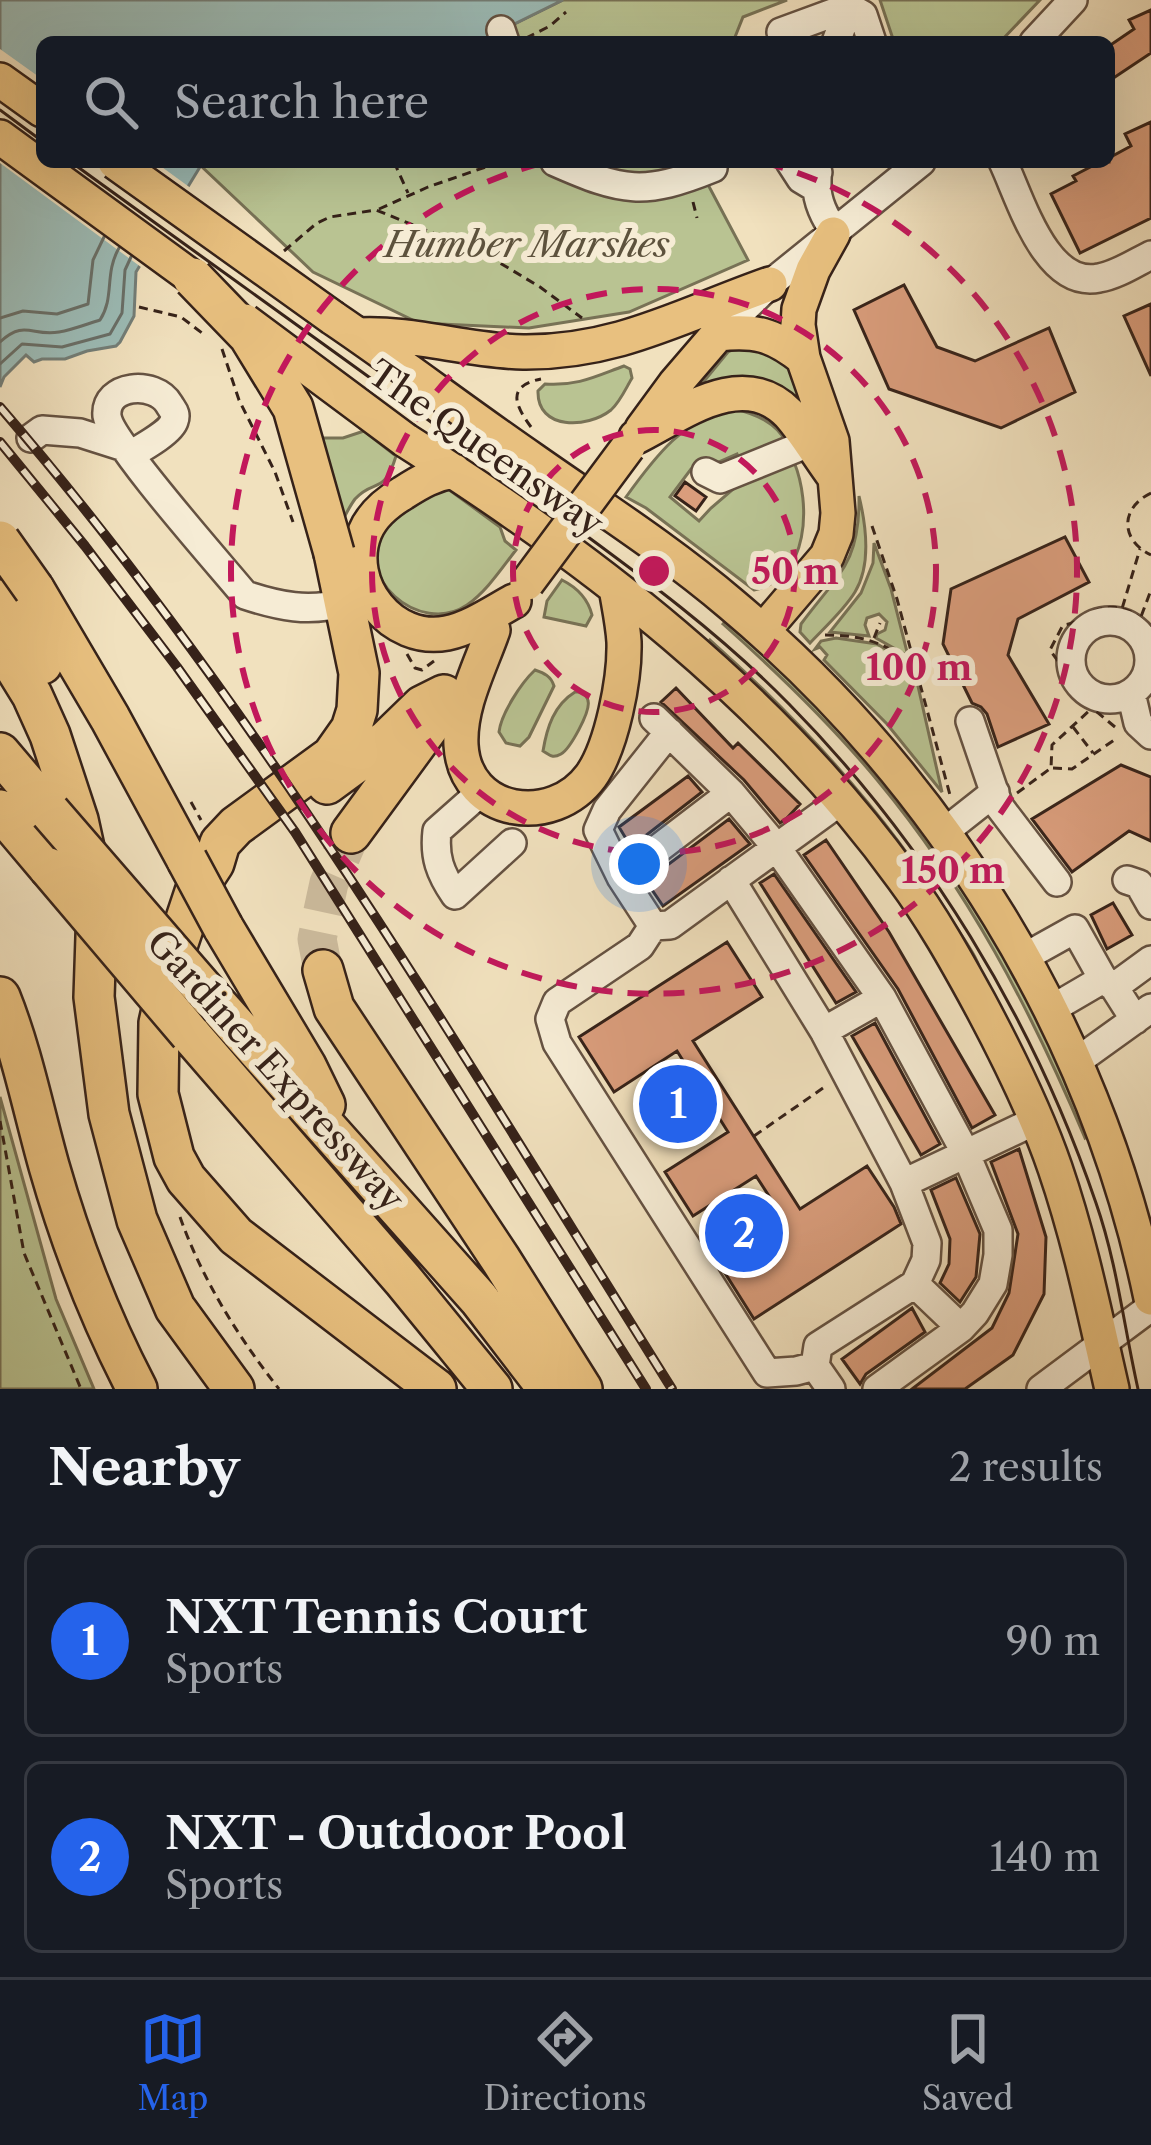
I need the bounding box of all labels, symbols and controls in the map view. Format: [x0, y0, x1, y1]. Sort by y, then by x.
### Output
search box [36, 36, 1115, 168]
icon: search [78, 69, 144, 135]
text: Search here [174, 74, 429, 130]
park label: Humber Marshes [382, 222, 670, 266]
street label: The Queensway [360, 351, 613, 546]
text: 50 m [751, 549, 839, 593]
centre of rings [633, 550, 675, 592]
text: 100 m [866, 645, 972, 689]
your location [609, 834, 669, 894]
text: 150 m [901, 848, 1005, 892]
street label: Gardiner Expressway [138, 920, 414, 1220]
pin: 1 [639, 1059, 717, 1149]
pin: 2 [705, 1188, 783, 1278]
text: Nearby [48, 1436, 240, 1498]
text: 2 results [949, 1443, 1103, 1491]
text: NXT Tennis Court [165, 1589, 587, 1645]
text: 1 [81, 1617, 99, 1665]
text: 90 m [1006, 1617, 1100, 1665]
text: Sports [165, 1645, 283, 1693]
text: NXT - Outdoor Pool [165, 1805, 627, 1861]
text: 2 [78, 1833, 102, 1881]
text: 140 m [990, 1833, 1100, 1881]
text: Sports [165, 1861, 283, 1909]
tab: Map [138, 2006, 208, 2119]
tab: Directions [484, 2006, 647, 2119]
tab: Saved [922, 2006, 1013, 2119]

